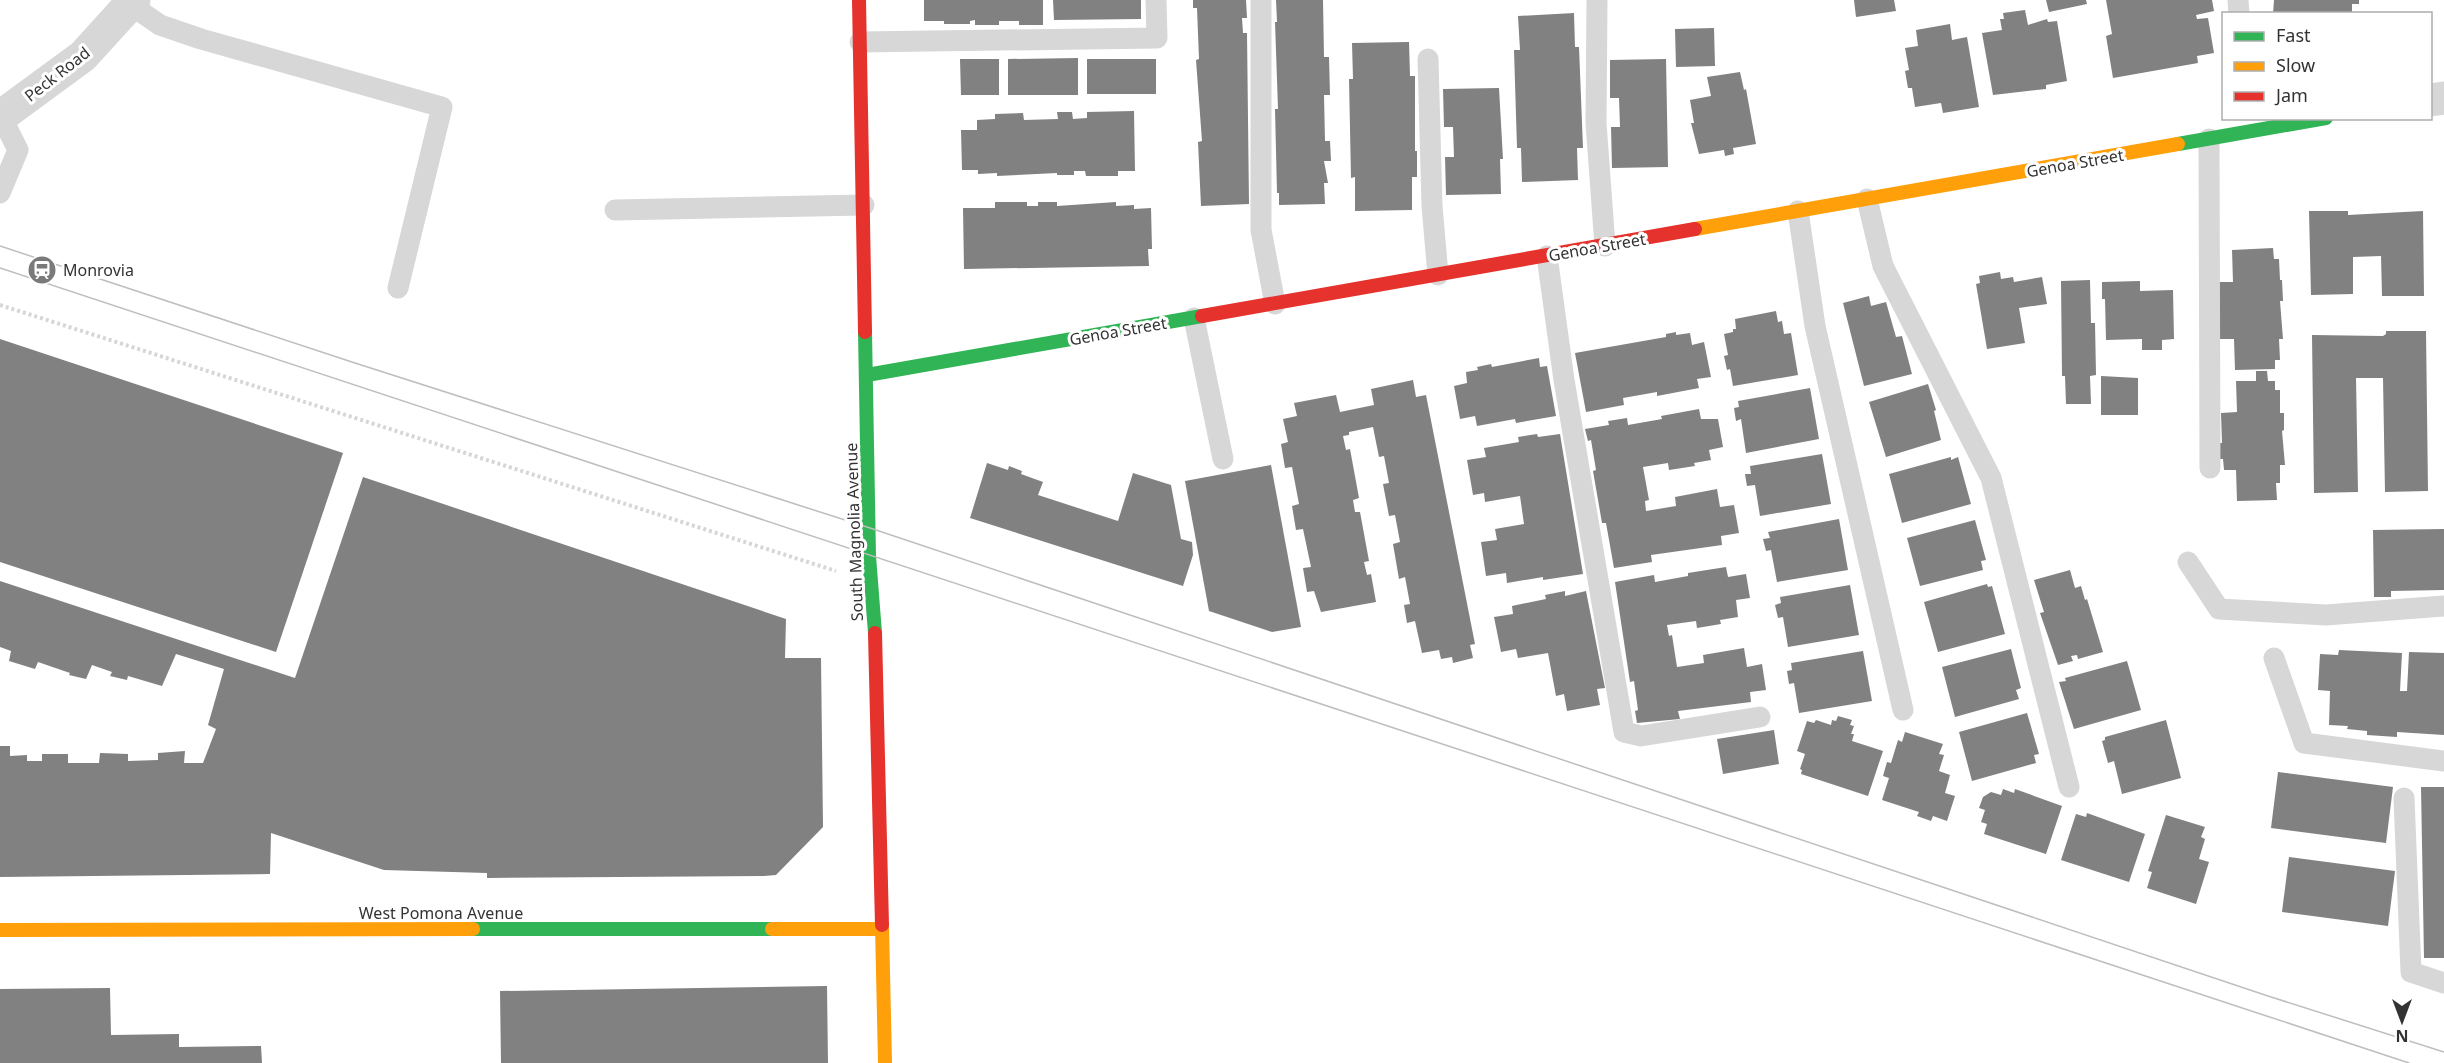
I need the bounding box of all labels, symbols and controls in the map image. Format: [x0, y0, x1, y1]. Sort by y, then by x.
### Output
legend [2222, 12, 2432, 120]
text: Fast [2276, 23, 2311, 47]
street label: Peck Road [20, 41, 94, 107]
text: Slow [2276, 53, 2315, 77]
text: Jam [2274, 83, 2308, 107]
street label: Genoa Street [2025, 144, 2125, 182]
street label: Genoa Street [1547, 228, 1647, 266]
station icon: Monrovia [26, 254, 58, 286]
place label: Monrovia [63, 259, 134, 281]
street label: Genoa Street [1068, 312, 1168, 350]
street label: South Magnolia Avenue [840, 442, 868, 622]
street label: West Pomona Avenue [359, 902, 523, 924]
north arrow [2372, 991, 2432, 1051]
text: N [2395, 1025, 2409, 1047]

